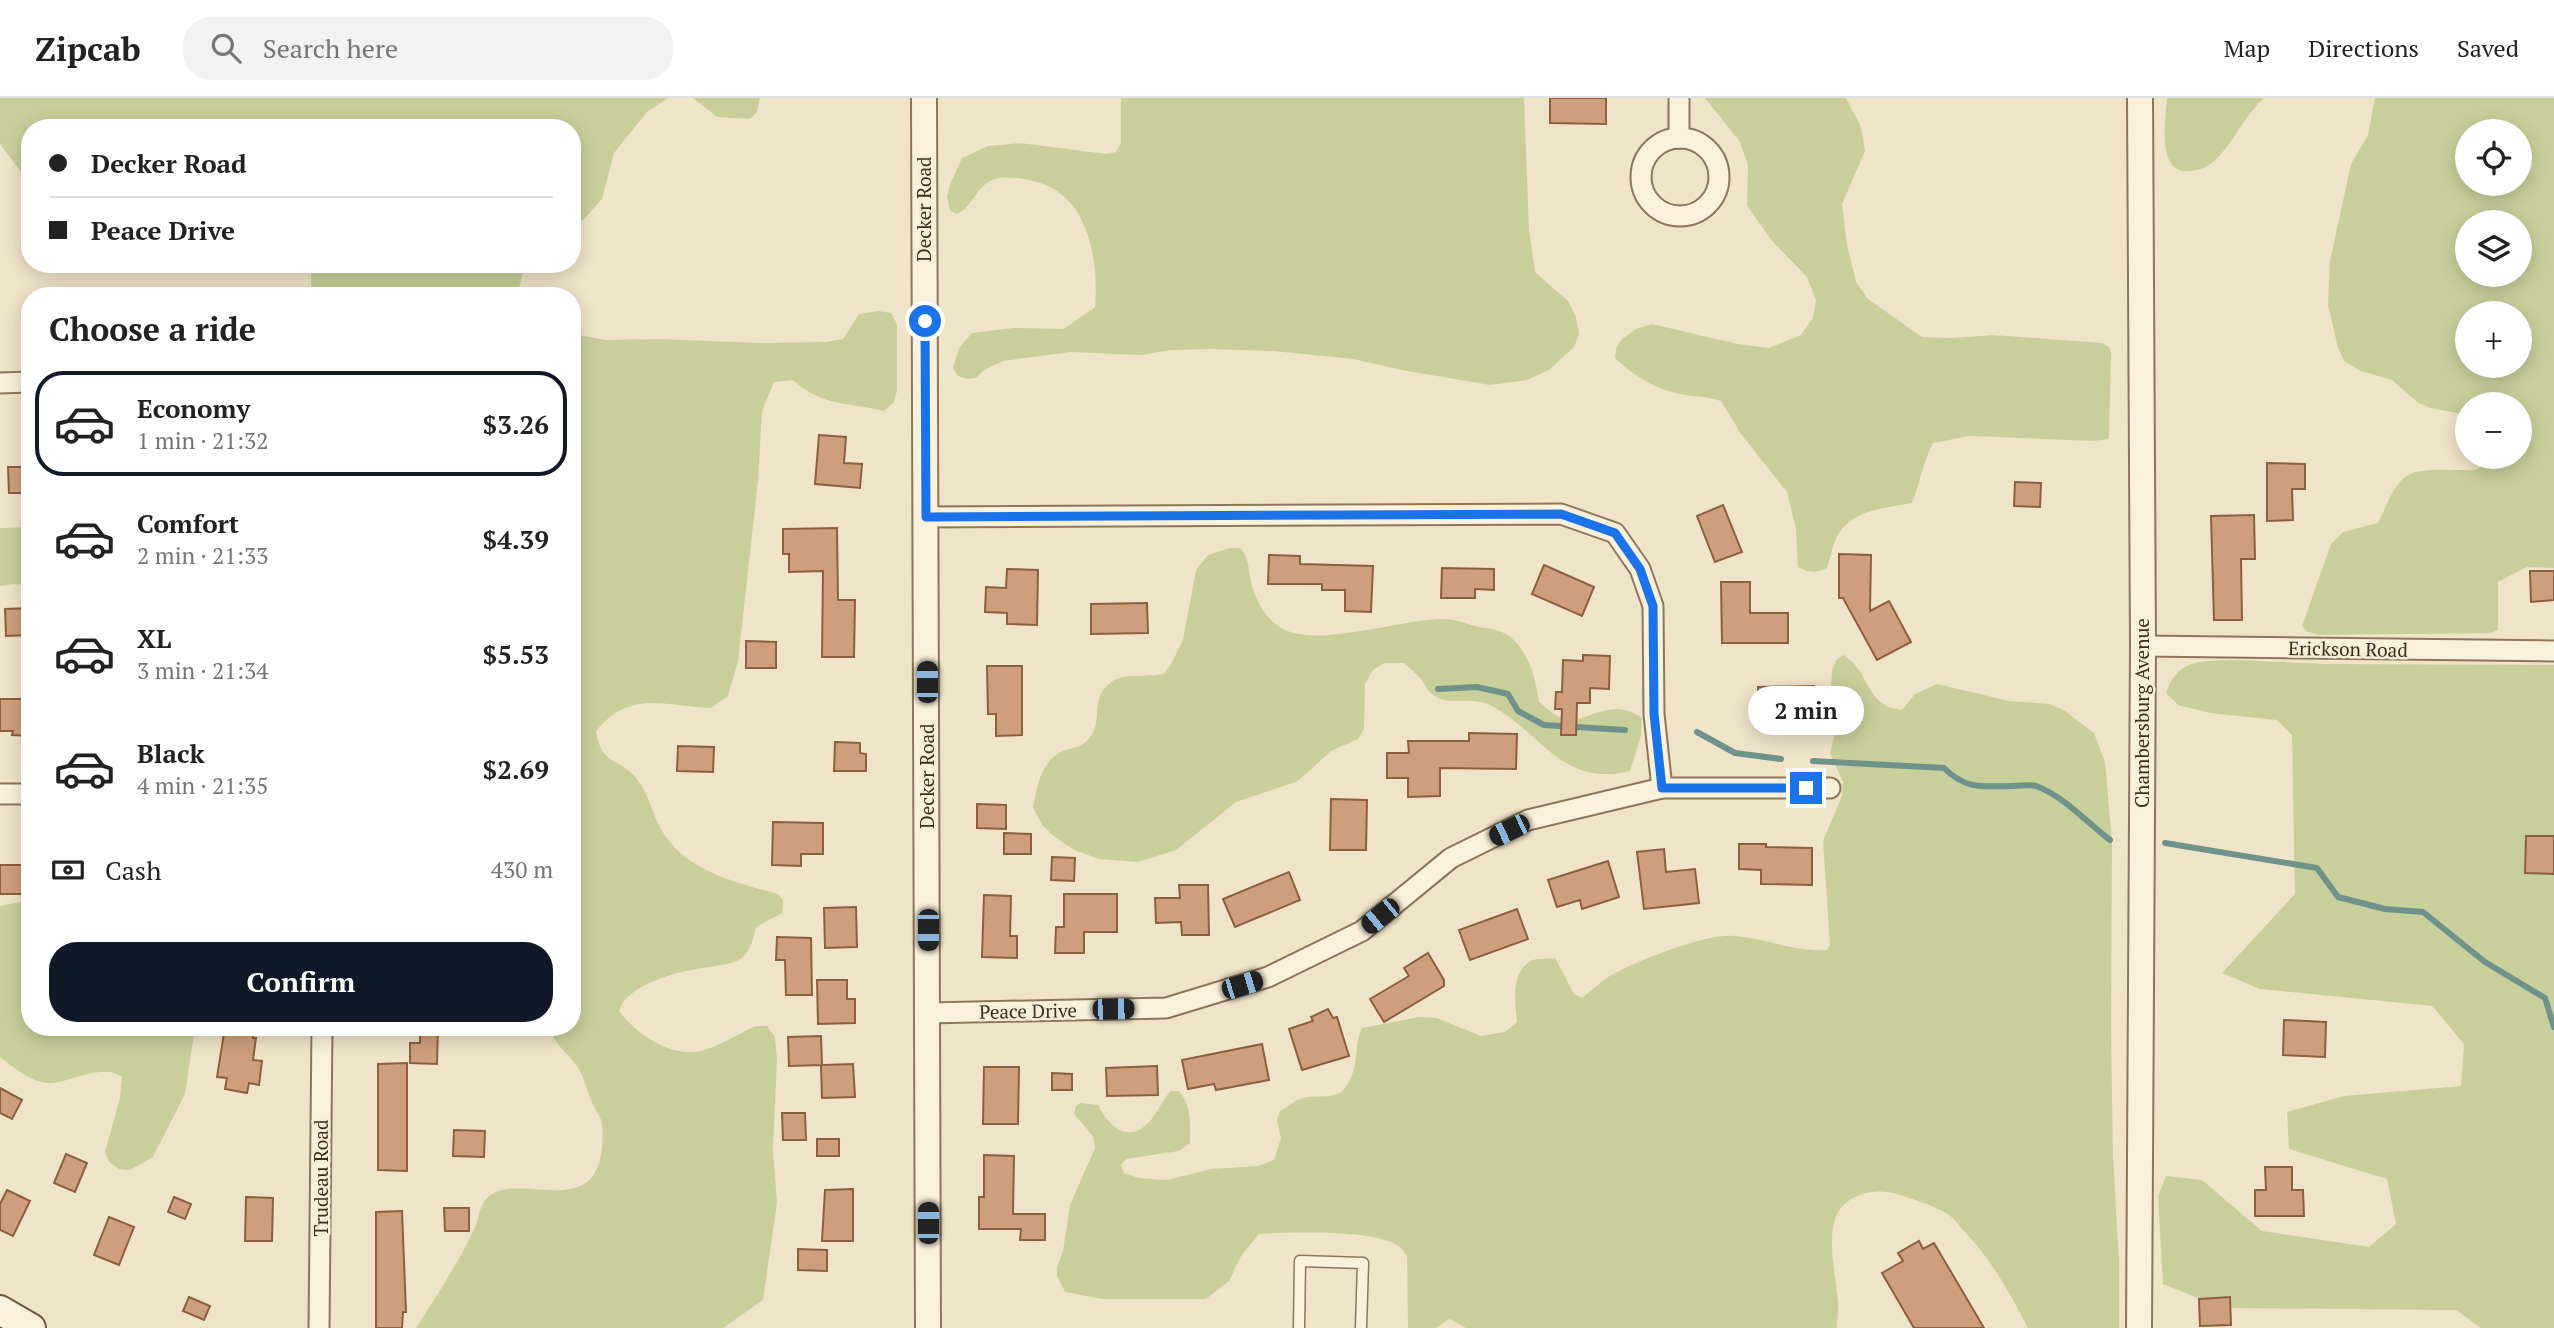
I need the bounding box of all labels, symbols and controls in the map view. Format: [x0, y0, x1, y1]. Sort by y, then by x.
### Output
search box [183, 17, 673, 80]
text: Zipcab [35, 27, 141, 70]
icon: search [207, 29, 245, 67]
text: Search here [263, 31, 398, 65]
text: Map [2224, 32, 2270, 64]
text: Directions [2308, 32, 2419, 64]
text: Saved [2457, 32, 2519, 64]
map controls [2455, 119, 2532, 469]
button: locate [2455, 119, 2532, 196]
text: Decker Road [91, 146, 247, 180]
street label: Decker Road [911, 156, 936, 262]
button: layers [2455, 210, 2532, 287]
text: Peace Drive [91, 213, 235, 247]
button: + [2455, 301, 2532, 378]
route start [909, 305, 941, 337]
text: Choose a ride [49, 308, 256, 350]
text: Economy [137, 391, 250, 425]
icon: car [53, 392, 116, 455]
button: − [2455, 392, 2532, 469]
text: $3.26 [483, 407, 549, 441]
text: 1 min · 21:32 [137, 425, 269, 456]
text: Comfort [137, 506, 239, 540]
icon: car [53, 507, 116, 570]
text: $4.39 [483, 522, 549, 556]
text: 2 min · 21:33 [137, 540, 269, 571]
street label: Chambersburg Avenue [2129, 618, 2154, 808]
text: XL [137, 621, 171, 655]
icon: car [53, 622, 116, 685]
street label: Erickson Road [2288, 635, 2409, 662]
text: $5.53 [483, 637, 549, 671]
text: 3 min · 21:34 [137, 655, 269, 686]
car [917, 661, 938, 703]
callout: 2 min [1748, 686, 1864, 736]
text: 2 min [1775, 695, 1837, 726]
street label: Decker Road [914, 723, 939, 829]
text: Black [137, 736, 205, 770]
icon: car [53, 737, 116, 800]
text: $2.69 [483, 752, 549, 786]
text: 4 min · 21:35 [137, 770, 269, 801]
route end [1790, 772, 1822, 804]
car [1486, 811, 1533, 849]
icon: cash [49, 851, 87, 889]
text: Cash [105, 853, 161, 887]
text: 430 m [491, 854, 553, 885]
car [1358, 895, 1403, 937]
car [918, 909, 939, 951]
button: Confirm [49, 942, 553, 1022]
car [1219, 969, 1266, 1001]
street label: Peace Drive [979, 997, 1077, 1024]
car [1092, 998, 1135, 1020]
street label: Trudeau Road [308, 1119, 333, 1237]
car [918, 1202, 939, 1244]

